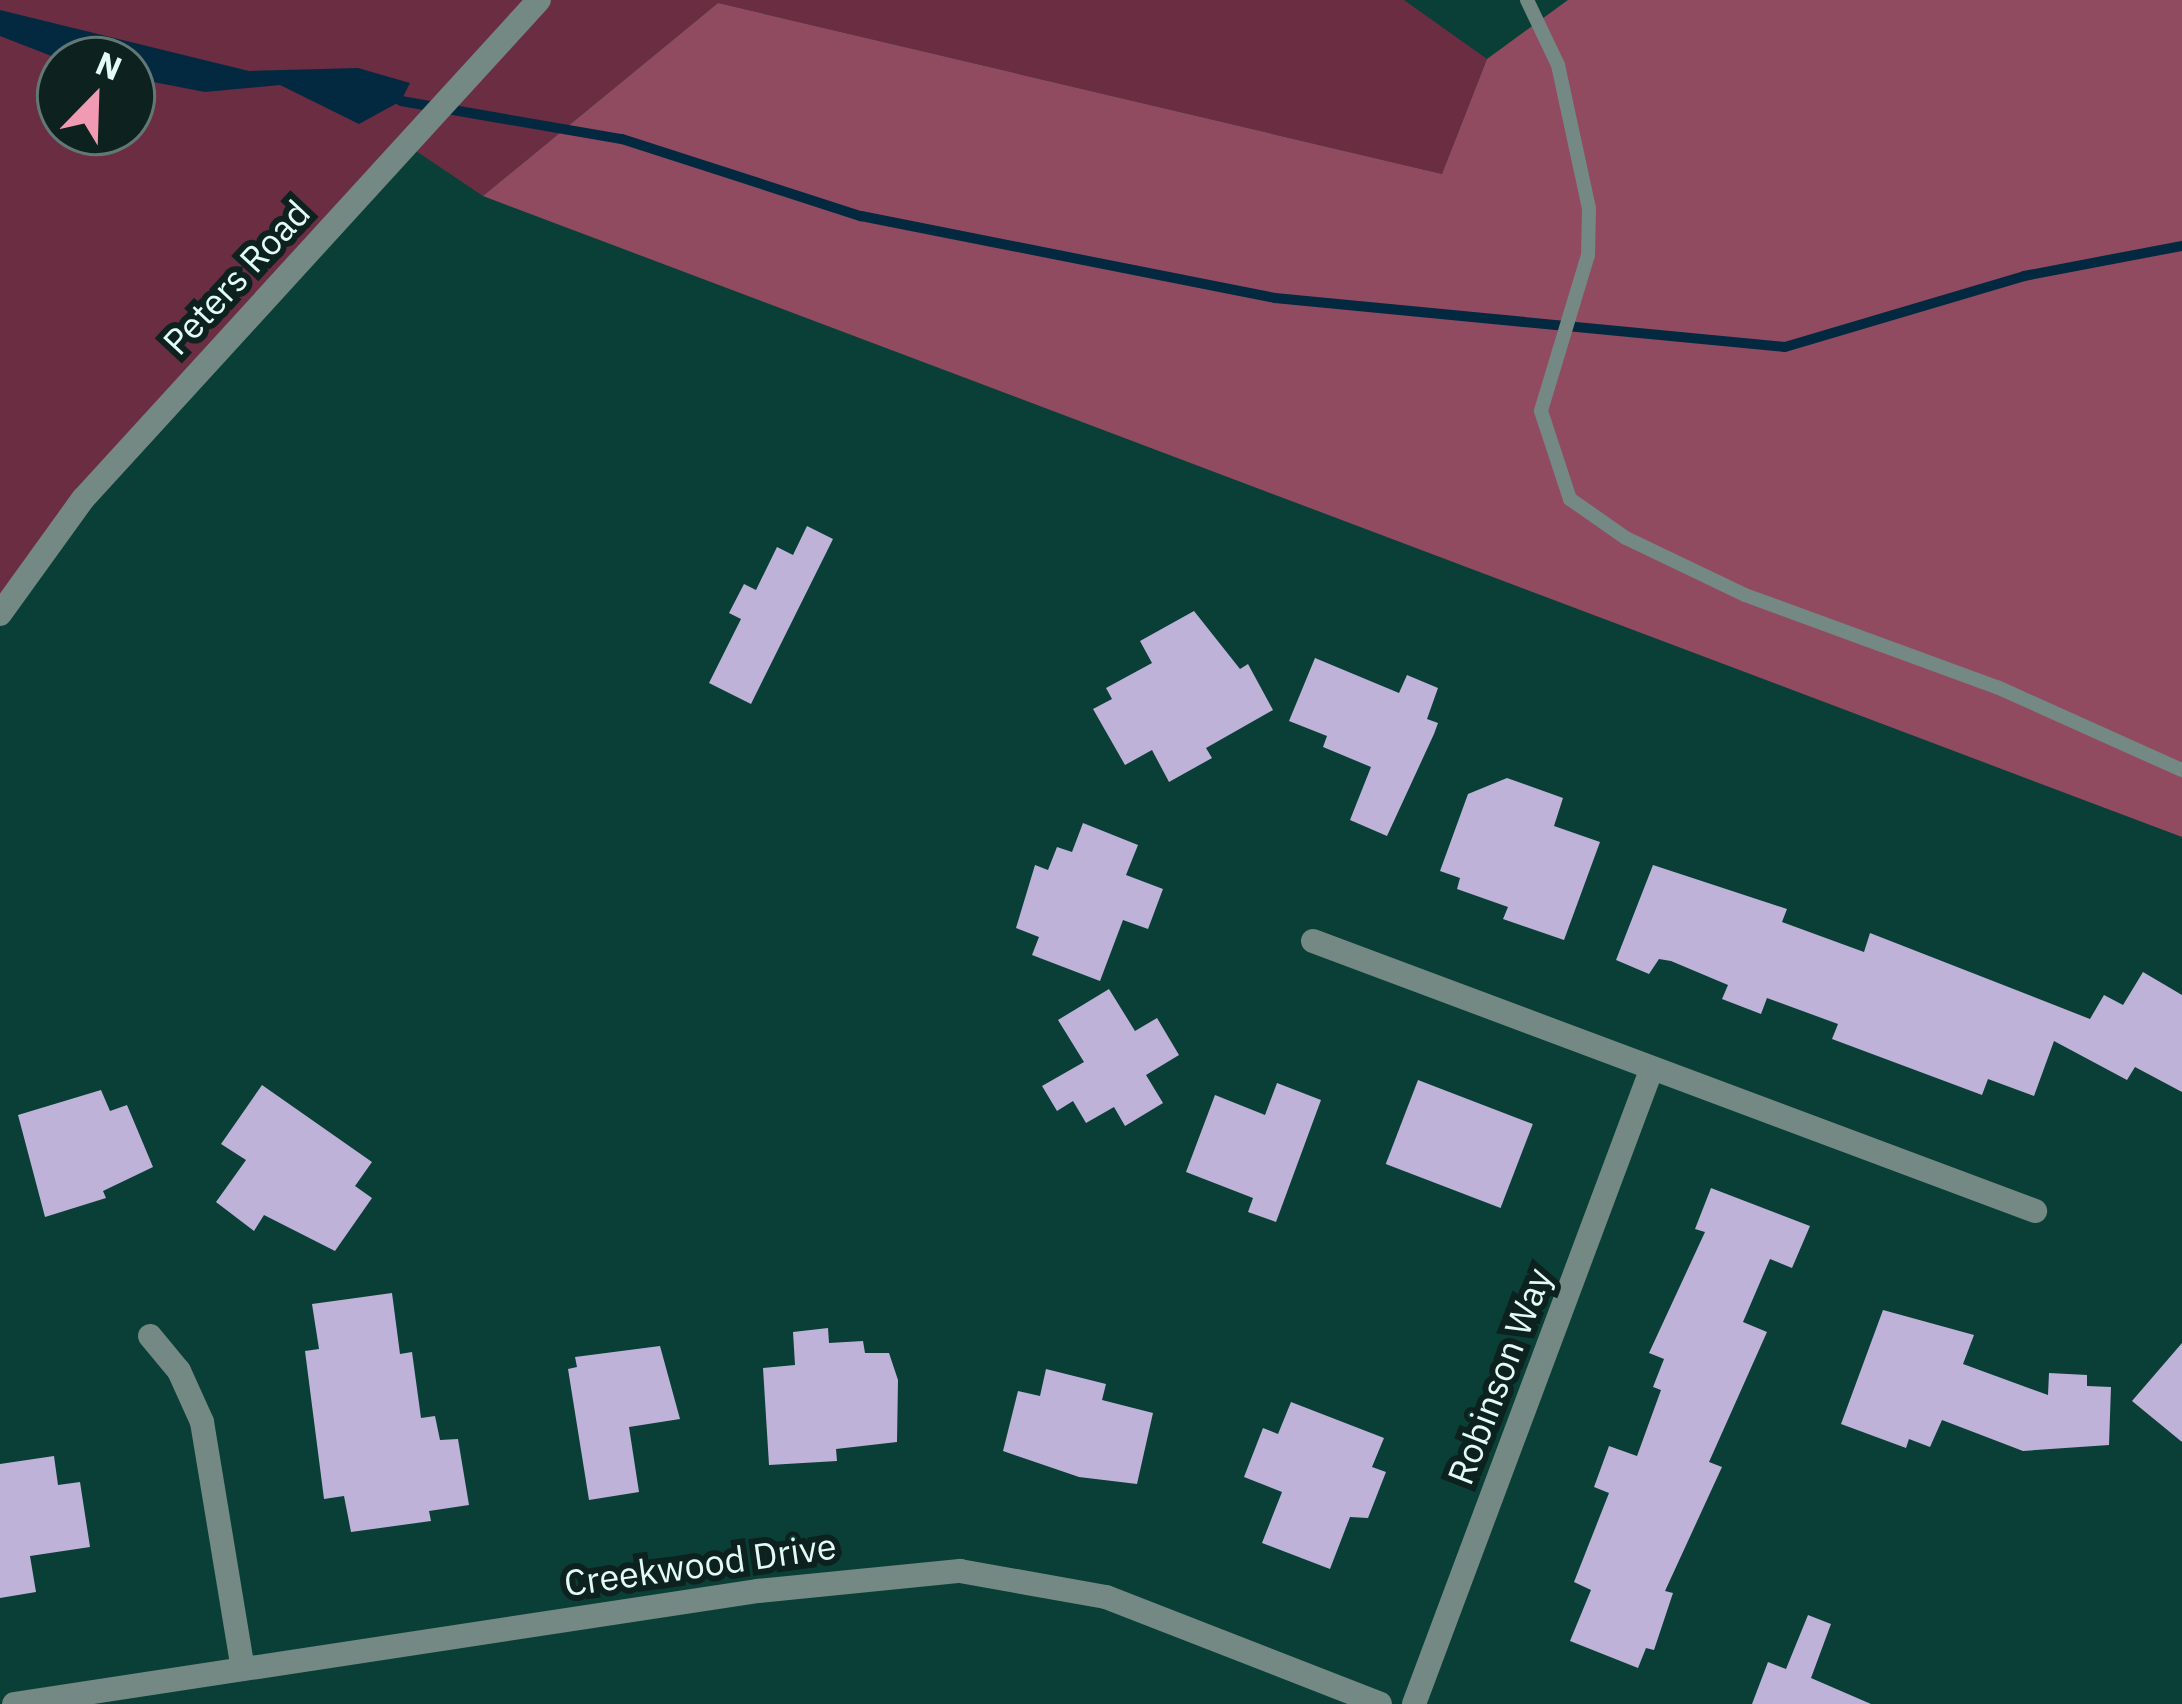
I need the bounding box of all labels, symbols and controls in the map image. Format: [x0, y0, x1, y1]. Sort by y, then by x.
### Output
north arrow [36, 36, 156, 156]
text: N [90, 41, 128, 90]
street label: Peters Road [154, 191, 318, 363]
street label: Robinson Way [1438, 1262, 1560, 1490]
street label: Creekwood Drive [561, 1524, 839, 1604]

